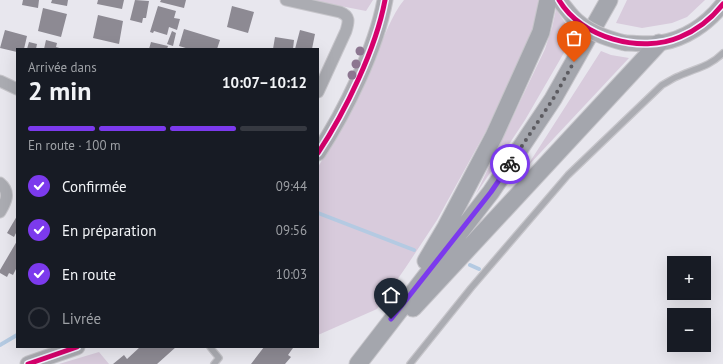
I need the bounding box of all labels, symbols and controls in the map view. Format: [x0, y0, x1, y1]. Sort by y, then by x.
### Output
pin [557, 21, 591, 62]
icon: bag [563, 27, 585, 49]
text: Arrivée dans [28, 59, 97, 76]
text: 10:07–10:12 [222, 73, 307, 92]
text: 2 min [28, 74, 91, 107]
text: En route · 100 m [28, 137, 121, 154]
courier [490, 144, 530, 184]
icon: bike [499, 153, 521, 175]
icon: check [28, 175, 50, 197]
text: Confirmée [62, 177, 127, 196]
text: 09:44 [276, 178, 307, 195]
icon: check [28, 219, 50, 241]
text: En préparation [62, 221, 157, 240]
text: 09:56 [276, 222, 307, 239]
map controls [667, 256, 711, 352]
button: + [667, 256, 711, 300]
icon: check [28, 263, 50, 285]
text: En route [62, 265, 116, 284]
text: 10:03 [276, 266, 307, 283]
pin [374, 278, 408, 319]
icon: home [380, 284, 402, 306]
button: − [667, 308, 711, 352]
text: Livrée [62, 309, 101, 328]

